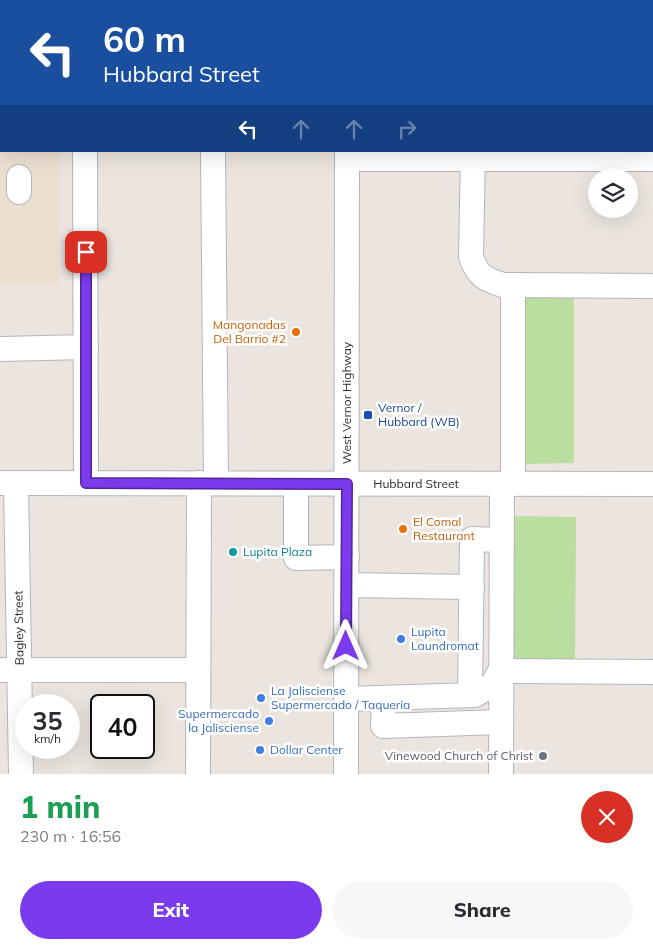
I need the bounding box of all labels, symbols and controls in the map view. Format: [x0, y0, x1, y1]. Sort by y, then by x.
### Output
text: 60 m [103, 17, 186, 61]
icon: left [20, 20, 85, 85]
text: Hubbard Street [103, 60, 260, 88]
icon: left [234, 115, 262, 143]
icon: ahead [287, 115, 315, 143]
icon: ahead [340, 115, 368, 143]
icon: right [393, 115, 421, 143]
map controls [588, 168, 638, 218]
button: layers [588, 168, 638, 218]
pin [65, 231, 107, 273]
icon: arrive [72, 238, 100, 266]
place label: Mangonadas Del Barrio #2 [213, 317, 286, 346]
marker: Mangonadas Del Barrio #2 [290, 326, 302, 338]
street label: West Vernor Highway [339, 341, 354, 464]
place label: Vernor / Hubbard (WB) [378, 400, 460, 429]
marker: Vernor / Hubbard (WB) [362, 409, 374, 421]
street label: Hubbard Street [373, 476, 459, 491]
place label: El Comal Restaurant [413, 514, 475, 543]
marker: El Comal Restaurant [397, 523, 409, 535]
place label: Lupita Plaza [243, 544, 312, 559]
marker: Lupita Plaza [227, 546, 239, 558]
street label: Bagley Street [10, 591, 27, 665]
position arrow [319, 619, 371, 671]
place label: Lupita Laundromat [411, 624, 479, 653]
marker: Lupita Laundromat [395, 633, 407, 645]
place label: La Jalisciense Supermercado / Taqueria [271, 683, 410, 712]
marker: La Jalisciense Supermercado / Taqueria [255, 692, 267, 704]
speed limit sign: 40 [90, 694, 155, 759]
text: 35 [32, 705, 63, 736]
place label: Supermercado la Jalisciense [178, 706, 259, 735]
marker: Supermercado la Jalisciense [263, 715, 275, 727]
text: km/h [34, 731, 61, 746]
place label: Dollar Center [270, 742, 343, 757]
marker: Dollar Center [254, 744, 266, 756]
place label: Vinewood Church of Christ [385, 748, 533, 763]
marker: Vinewood Church of Christ [537, 750, 549, 762]
text: 1 min [20, 788, 100, 826]
button: close [581, 791, 633, 843]
text: 230 m · 16:56 [20, 826, 121, 846]
button: Exit [20, 881, 322, 939]
button: Share [332, 881, 633, 939]

